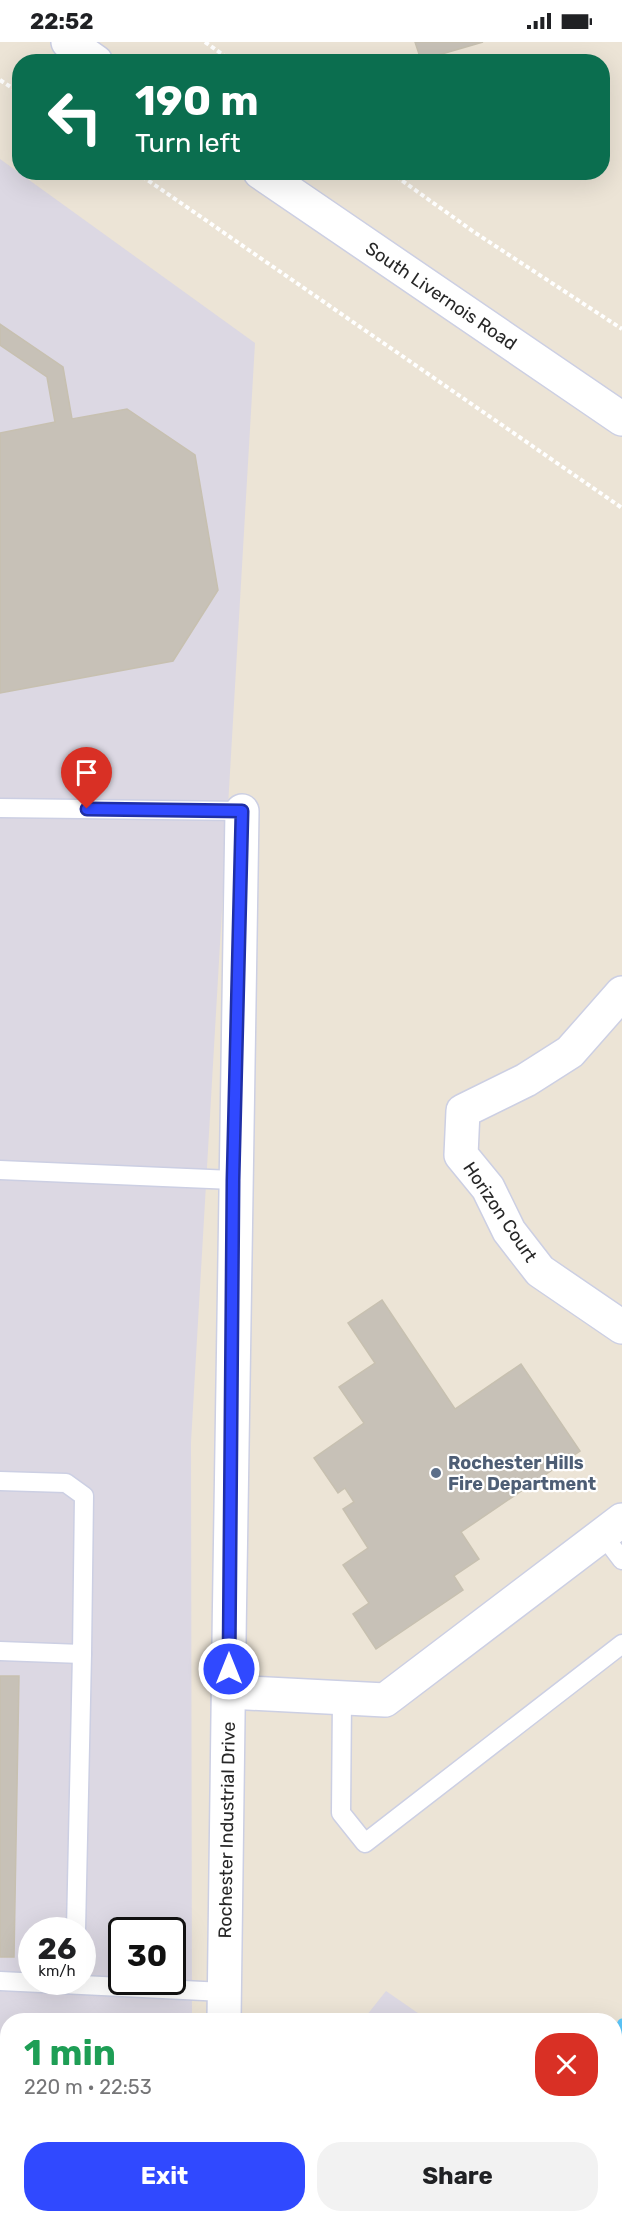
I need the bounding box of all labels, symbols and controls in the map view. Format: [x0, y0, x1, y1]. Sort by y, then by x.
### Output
text: 22:52 [30, 8, 94, 35]
text: 190 m [135, 76, 259, 126]
icon: left [36, 78, 114, 156]
text: Turn left [135, 127, 240, 159]
street label: South Livernois Road [361, 237, 521, 355]
pin [61, 747, 112, 809]
icon: arrive [70, 756, 103, 789]
street label: Horizon Court [458, 1158, 542, 1266]
place label: Rochester Hills Fire Department [448, 1452, 596, 1495]
marker: Rochester Hills Fire Department [429, 1466, 443, 1480]
position arrow [197, 1637, 261, 1701]
street label: Rochester Industrial Drive [214, 1721, 240, 1939]
speed limit sign: 30 [108, 1917, 186, 1995]
text: 26 [37, 1931, 77, 1967]
text: km/h [38, 1962, 76, 1980]
text: 1 min [24, 2031, 116, 2074]
button: close [535, 2033, 598, 2096]
text: 220 m · 22:53 [24, 2075, 152, 2099]
button: Exit [24, 2142, 305, 2211]
button: Share [317, 2142, 598, 2211]

